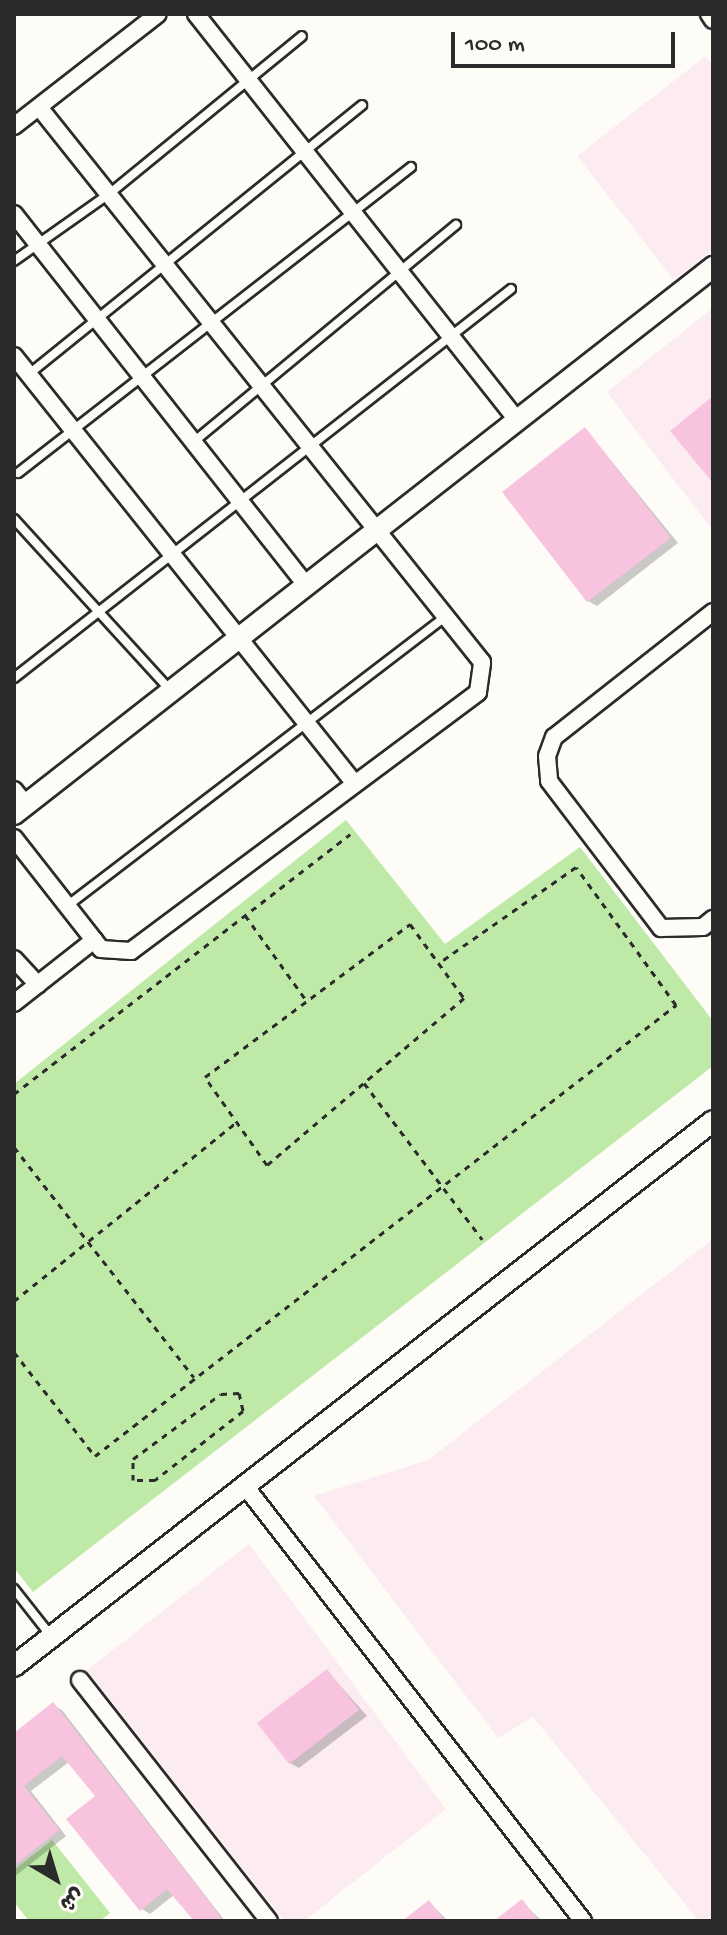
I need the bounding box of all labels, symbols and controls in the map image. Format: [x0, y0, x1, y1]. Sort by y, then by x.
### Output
scale bar [455, 16, 679, 66]
text: 100 m [465, 31, 525, 60]
north arrow [16, 1839, 96, 1919]
text: ش [53, 1880, 88, 1916]

